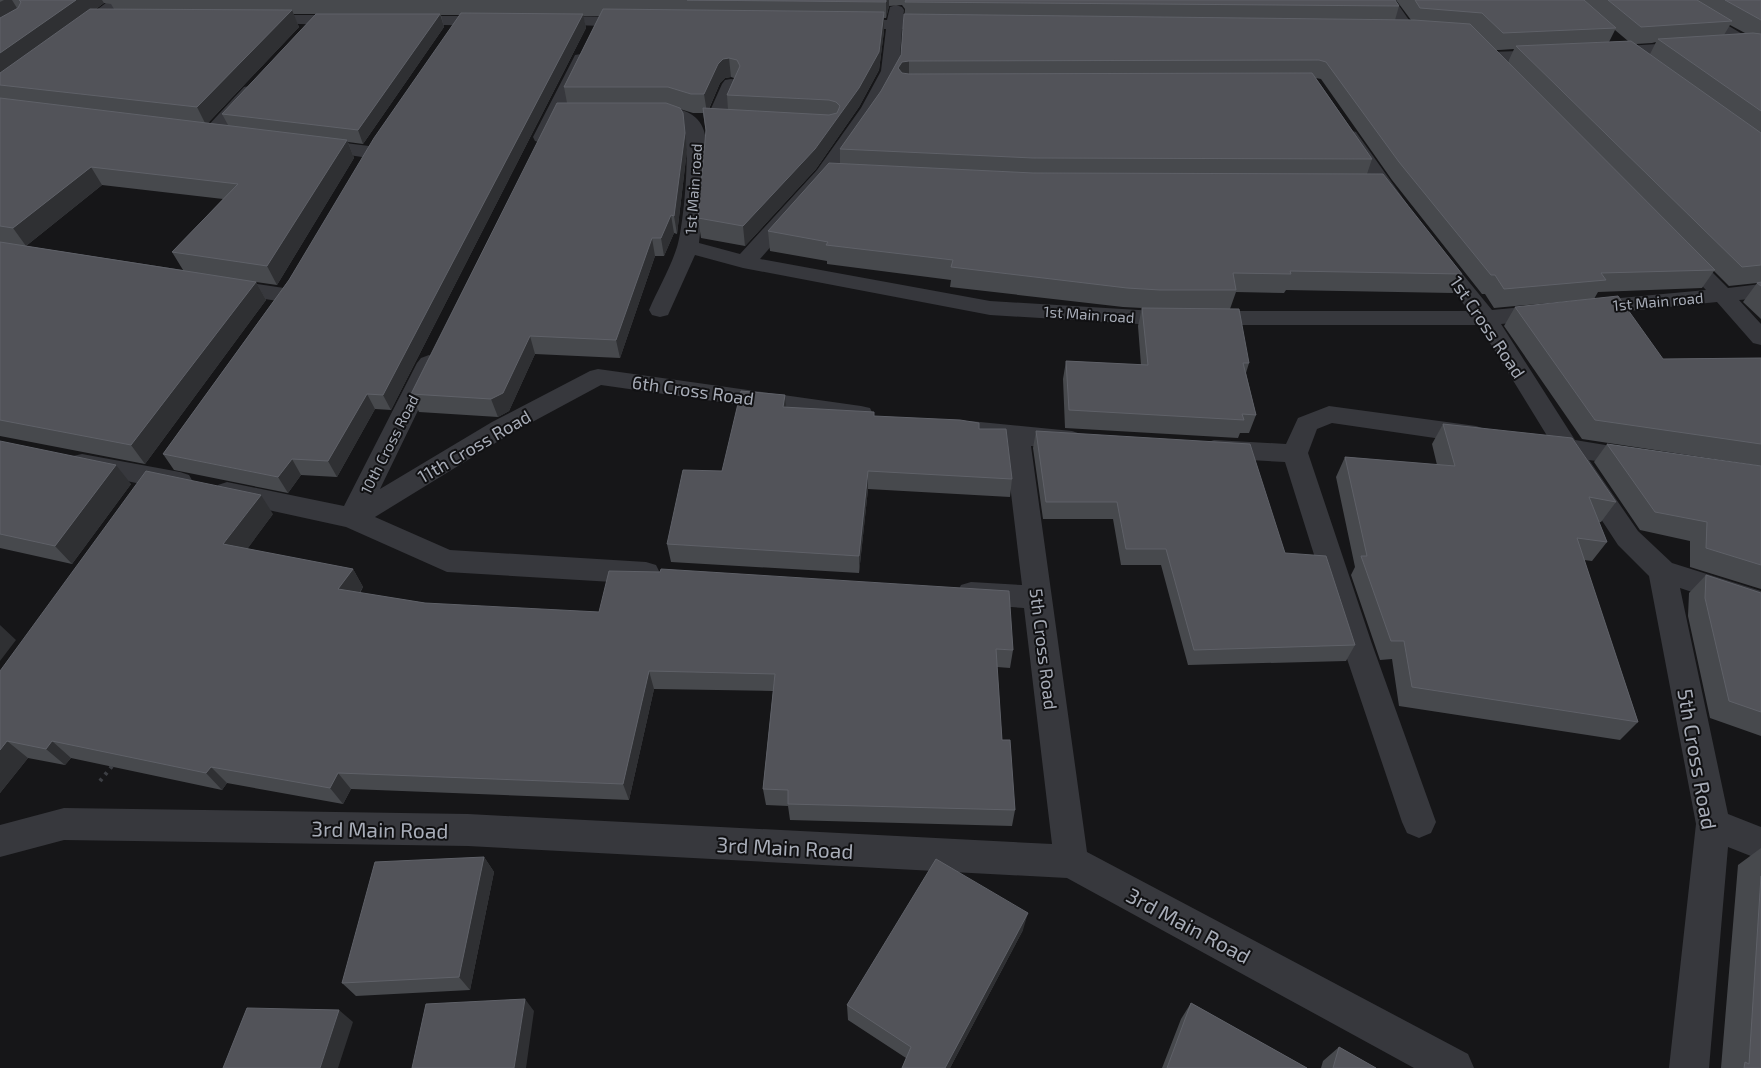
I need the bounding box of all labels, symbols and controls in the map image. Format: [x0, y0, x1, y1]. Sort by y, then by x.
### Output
street label: 1st Main road [681, 143, 705, 235]
street label: 1st Cross Road [1446, 272, 1530, 382]
street label: 1st Main road [1612, 288, 1704, 314]
street label: 1st Main road [1043, 302, 1135, 326]
street label: 6th Cross Road [631, 371, 755, 409]
street label: 10th Cross Road [356, 391, 422, 497]
street label: 11th Cross Road [414, 405, 534, 487]
street label: 5th Cross Road [1026, 587, 1062, 711]
street label: 5th Cross Road [1673, 687, 1723, 831]
street label: 3rd Main Road [311, 815, 449, 843]
street label: 3rd Main Road [716, 831, 854, 863]
street label: 3rd Main Road [1123, 882, 1255, 968]

